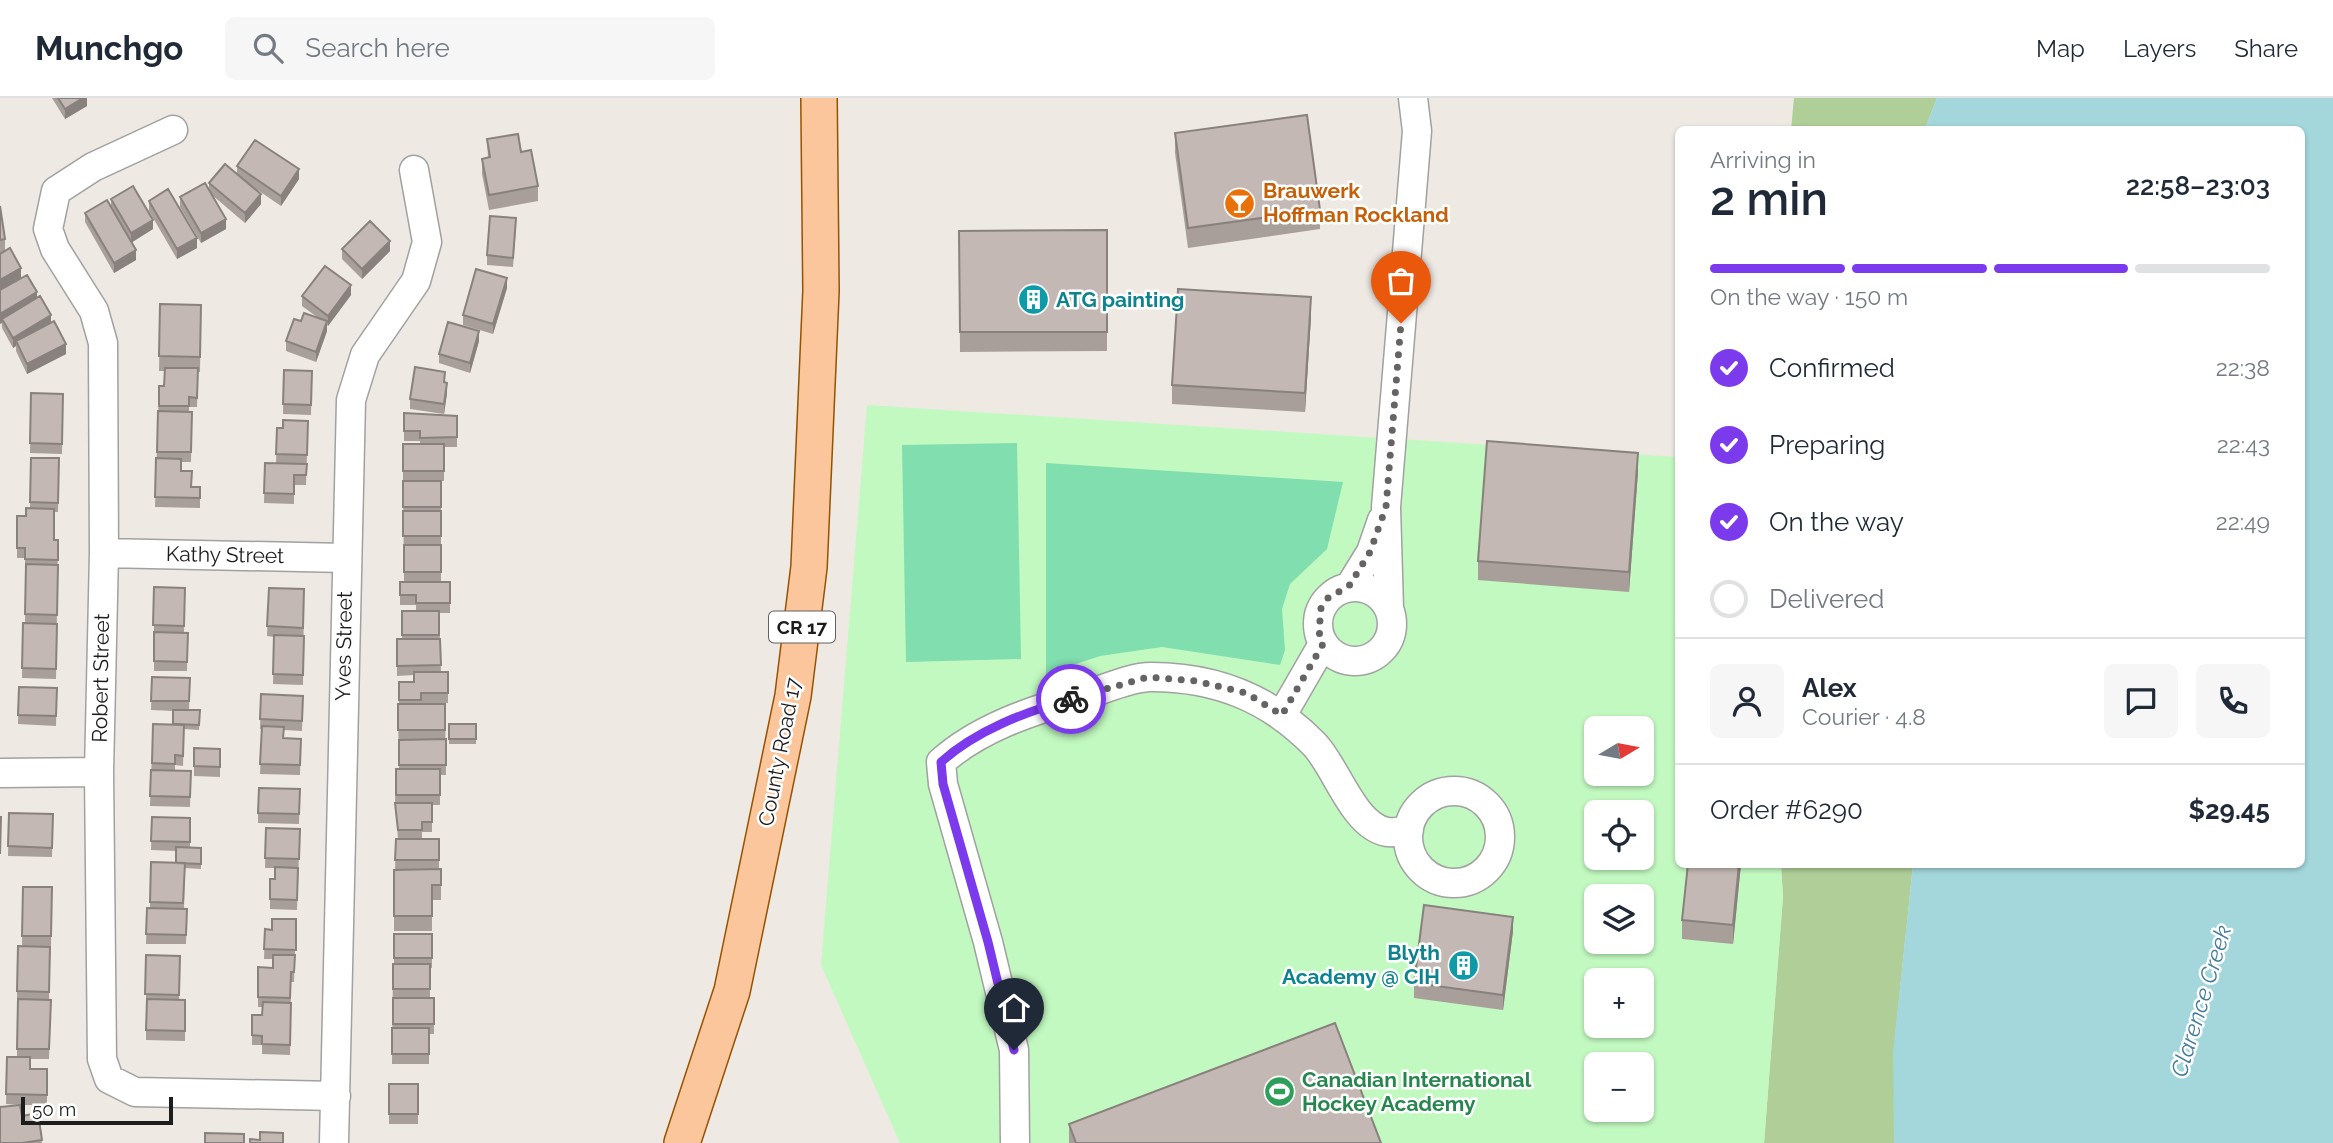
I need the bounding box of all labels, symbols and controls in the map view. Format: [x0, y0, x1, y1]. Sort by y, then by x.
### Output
search box [225, 17, 715, 80]
text: Munchgo [35, 29, 183, 68]
icon: search [249, 29, 287, 67]
text: Search here [305, 33, 450, 63]
text: Map [2036, 34, 2085, 63]
text: Layers [2123, 34, 2196, 63]
text: Share [2234, 34, 2298, 63]
text: Arriving in [1710, 146, 1816, 173]
text: 22:58–23:03 [2126, 171, 2270, 201]
text: 2 min [1710, 172, 1828, 226]
place label: Brauwerk Hoffman Rockland [1263, 178, 1449, 227]
bar icon: Brauwerk Hoffman Rockland [1223, 186, 1257, 220]
pin [1371, 251, 1431, 323]
icon: bag [1382, 262, 1420, 300]
building icon: ATG painting [1016, 283, 1050, 317]
text: On the way · 150 m [1710, 283, 1908, 310]
place label: ATG painting [1056, 287, 1184, 312]
icon: check [1710, 349, 1748, 387]
text: Confirmed [1769, 353, 1895, 383]
text: 22:38 [2216, 354, 2270, 381]
icon: check [1710, 426, 1748, 464]
text: Preparing [1769, 430, 1885, 460]
text: 22:43 [2217, 431, 2270, 458]
icon: check [1710, 503, 1748, 541]
text: On the way [1769, 507, 1904, 537]
text: 22:49 [2216, 508, 2270, 535]
street label: Kathy Street [166, 541, 284, 568]
text: Delivered [1769, 584, 1884, 614]
street label: Yves Street [330, 591, 357, 701]
road number: CR 17 [769, 612, 835, 642]
street label: Robert Street [87, 613, 114, 743]
courier [1036, 664, 1106, 734]
button: person [1710, 664, 1784, 738]
button: chat [2104, 664, 2178, 738]
button: phone [2196, 664, 2270, 738]
text: Alex [1802, 673, 1857, 703]
street label: County Road 17 [753, 675, 806, 828]
icon: bike [1052, 680, 1090, 718]
text: Courier · 4.8 [1802, 703, 1926, 730]
north arrow [1584, 716, 1654, 786]
map controls [1584, 716, 1654, 1122]
text: Order #6290 [1710, 795, 1863, 825]
text: $29.45 [2188, 795, 2270, 825]
button: locate [1584, 800, 1654, 870]
button: layers [1584, 884, 1654, 954]
water label: Clarence Creek [2165, 922, 2236, 1080]
place label: Blyth Academy @ CIH [1282, 940, 1440, 989]
building icon: Blyth Academy @ CIH [1446, 948, 1480, 982]
button: + [1584, 968, 1654, 1038]
pin [984, 978, 1044, 1050]
icon: home [995, 989, 1033, 1027]
button: − [1584, 1052, 1654, 1122]
place label: Canadian International Hockey Academy [1302, 1067, 1532, 1116]
sports icon: Canadian International Hockey Academy [1262, 1075, 1296, 1109]
scale bar [21, 1094, 173, 1126]
text: 50 m [32, 1098, 76, 1120]

